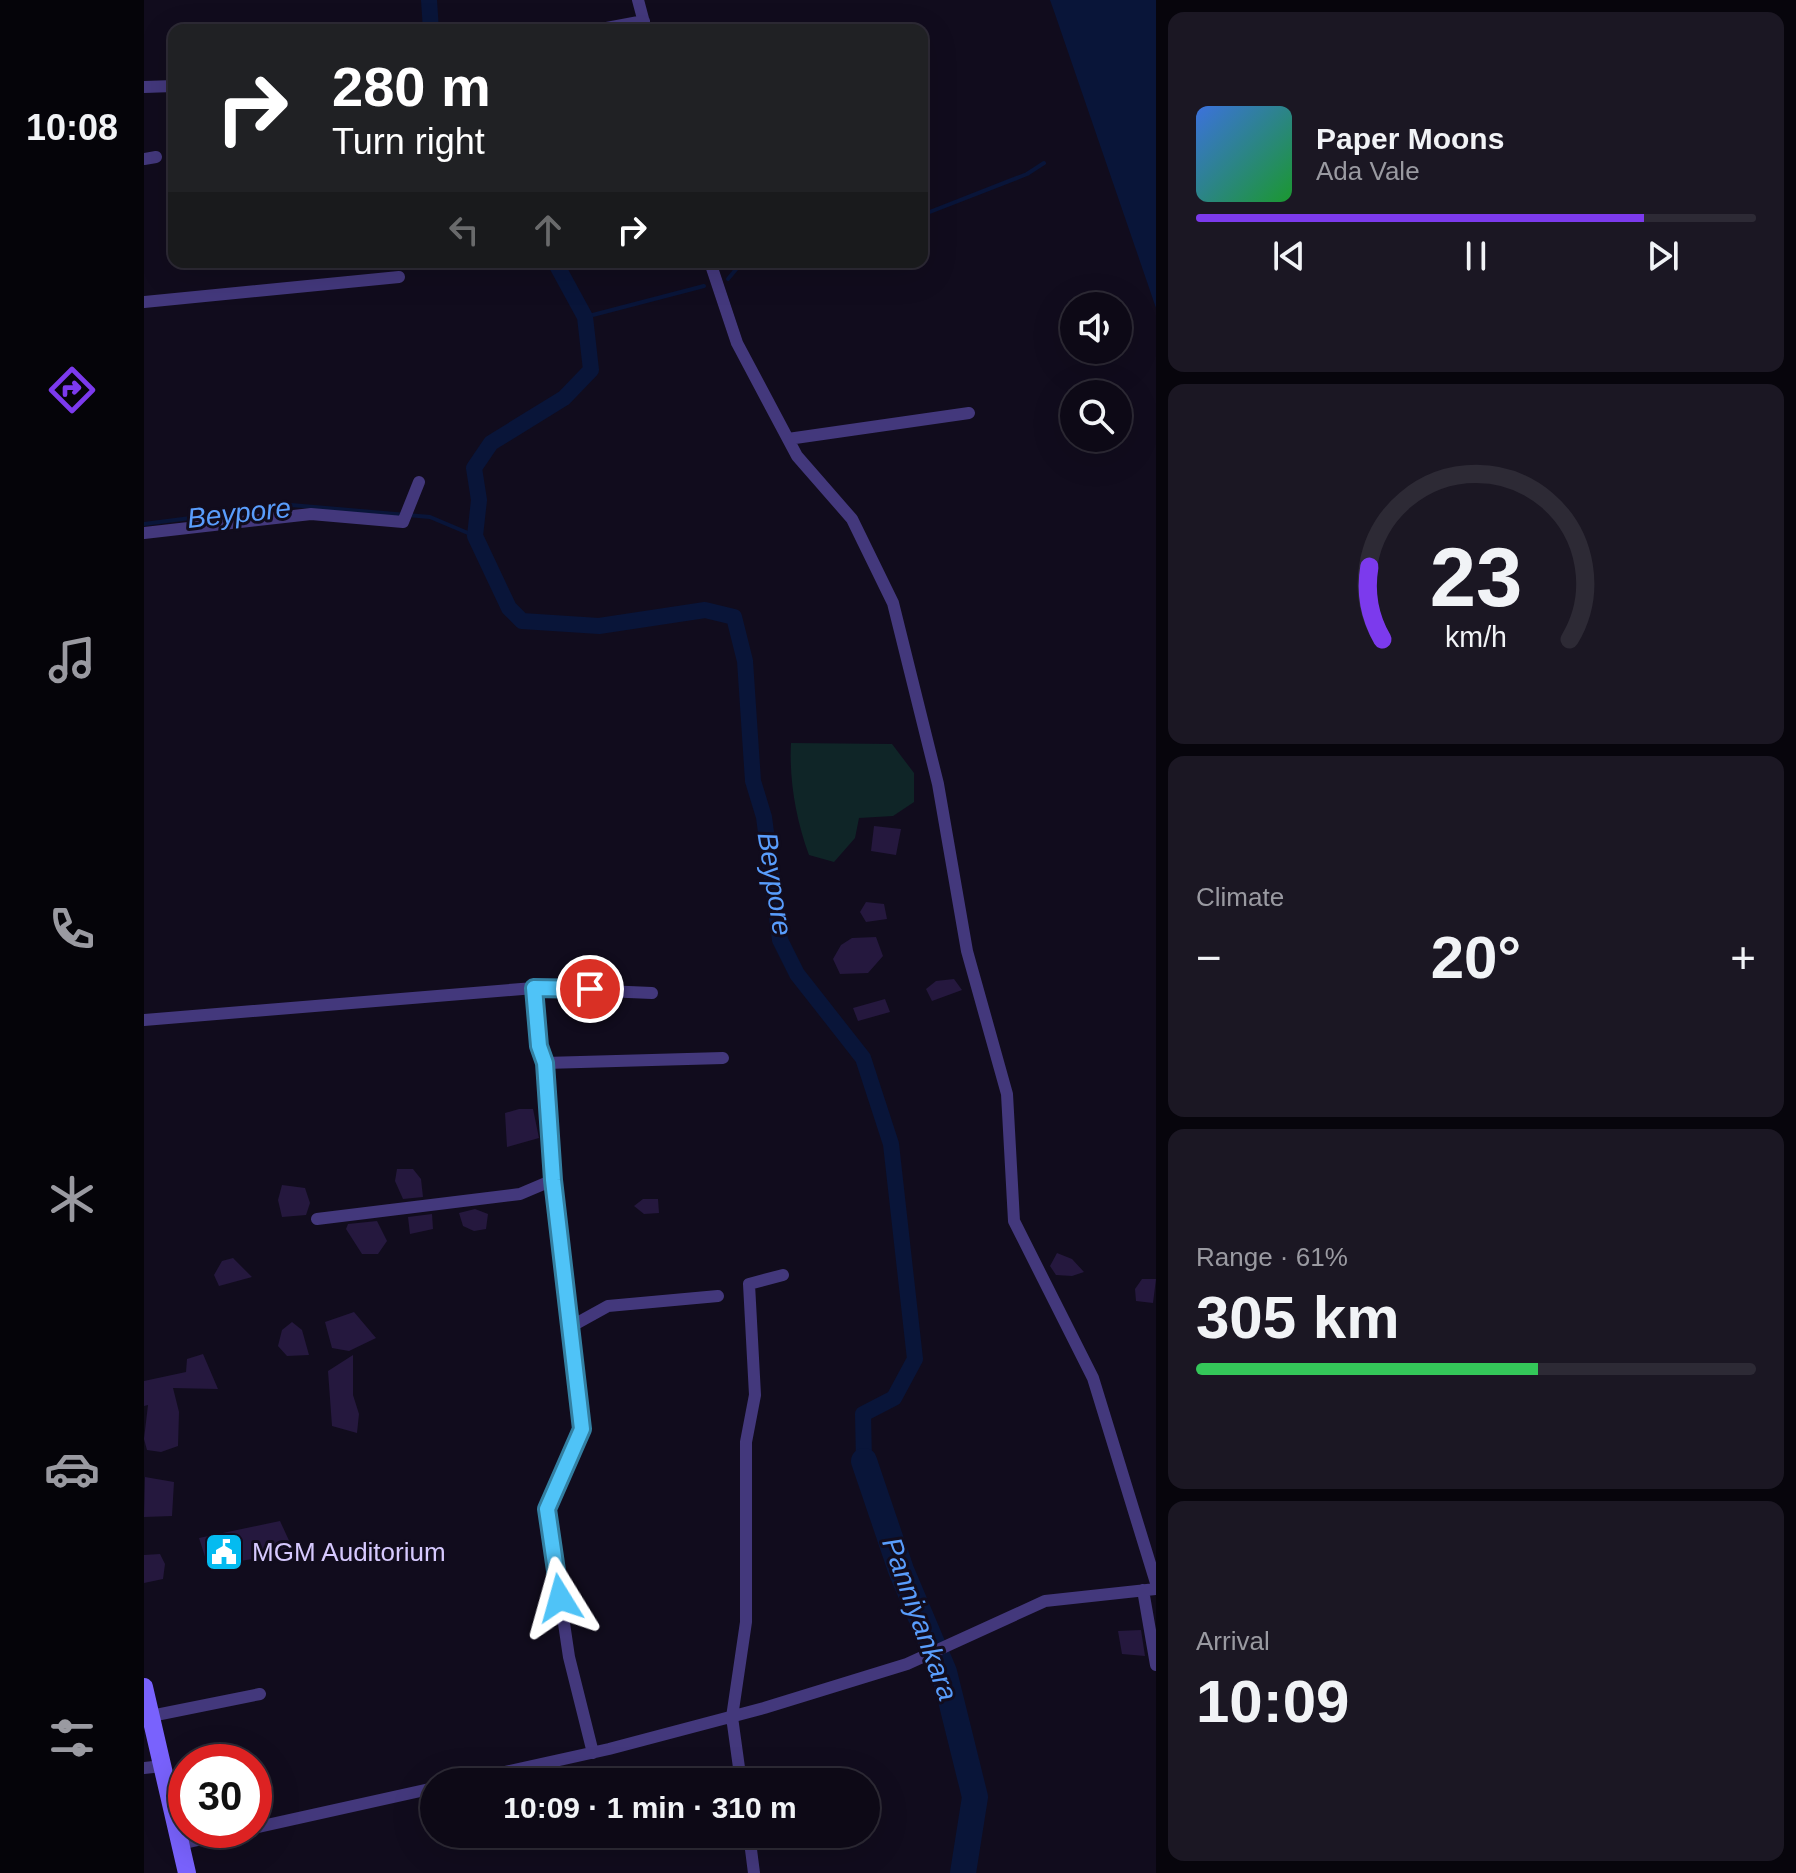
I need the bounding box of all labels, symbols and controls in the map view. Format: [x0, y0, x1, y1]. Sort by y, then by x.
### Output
text: 280 m [332, 55, 491, 118]
icon: right [200, 56, 304, 160]
text: 10:08 [26, 107, 118, 148]
text: Turn right [332, 121, 485, 162]
text: Paper Moons [1316, 122, 1504, 155]
text: Ada Vale [1316, 156, 1420, 186]
icon: left [442, 208, 486, 252]
icon: ahead [526, 208, 570, 252]
icon: right [610, 208, 654, 252]
icon: previous [1267, 234, 1311, 278]
icon: pause [1454, 234, 1498, 278]
icon: next [1641, 234, 1685, 278]
map controls [1060, 292, 1132, 452]
button: sound [1060, 292, 1132, 364]
icon: directions [44, 362, 100, 418]
button: search [1060, 380, 1132, 452]
water label: Beypore [186, 492, 292, 534]
text: 23 [1430, 531, 1522, 624]
text: km/h [1445, 621, 1507, 653]
icon: music [44, 632, 100, 688]
water label: Beypore [752, 830, 798, 938]
text: Climate [1196, 882, 1284, 912]
icon: phone [44, 901, 100, 957]
text: 20° [1431, 924, 1521, 991]
text: − [1196, 933, 1222, 982]
text: + [1730, 933, 1756, 982]
pin [556, 955, 624, 1023]
icon: arrive [568, 967, 612, 1011]
icon: climate [44, 1171, 100, 1227]
text: Range · 61% [1196, 1242, 1348, 1272]
text: 305 km [1196, 1284, 1400, 1351]
icon: car [44, 1441, 100, 1497]
public building icon: MGM Auditorium [203, 1531, 245, 1573]
water label: Panniyankara [876, 1533, 964, 1705]
place label: MGM Auditorium [252, 1537, 446, 1567]
position arrow [518, 1556, 602, 1640]
text: Arrival [1196, 1626, 1270, 1656]
text: 10:09 [1196, 1668, 1349, 1735]
icon: filters [44, 1710, 100, 1766]
speed limit sign: 30 [168, 1744, 272, 1848]
text: 10:09 · 1 min · 310 m [503, 1791, 797, 1824]

